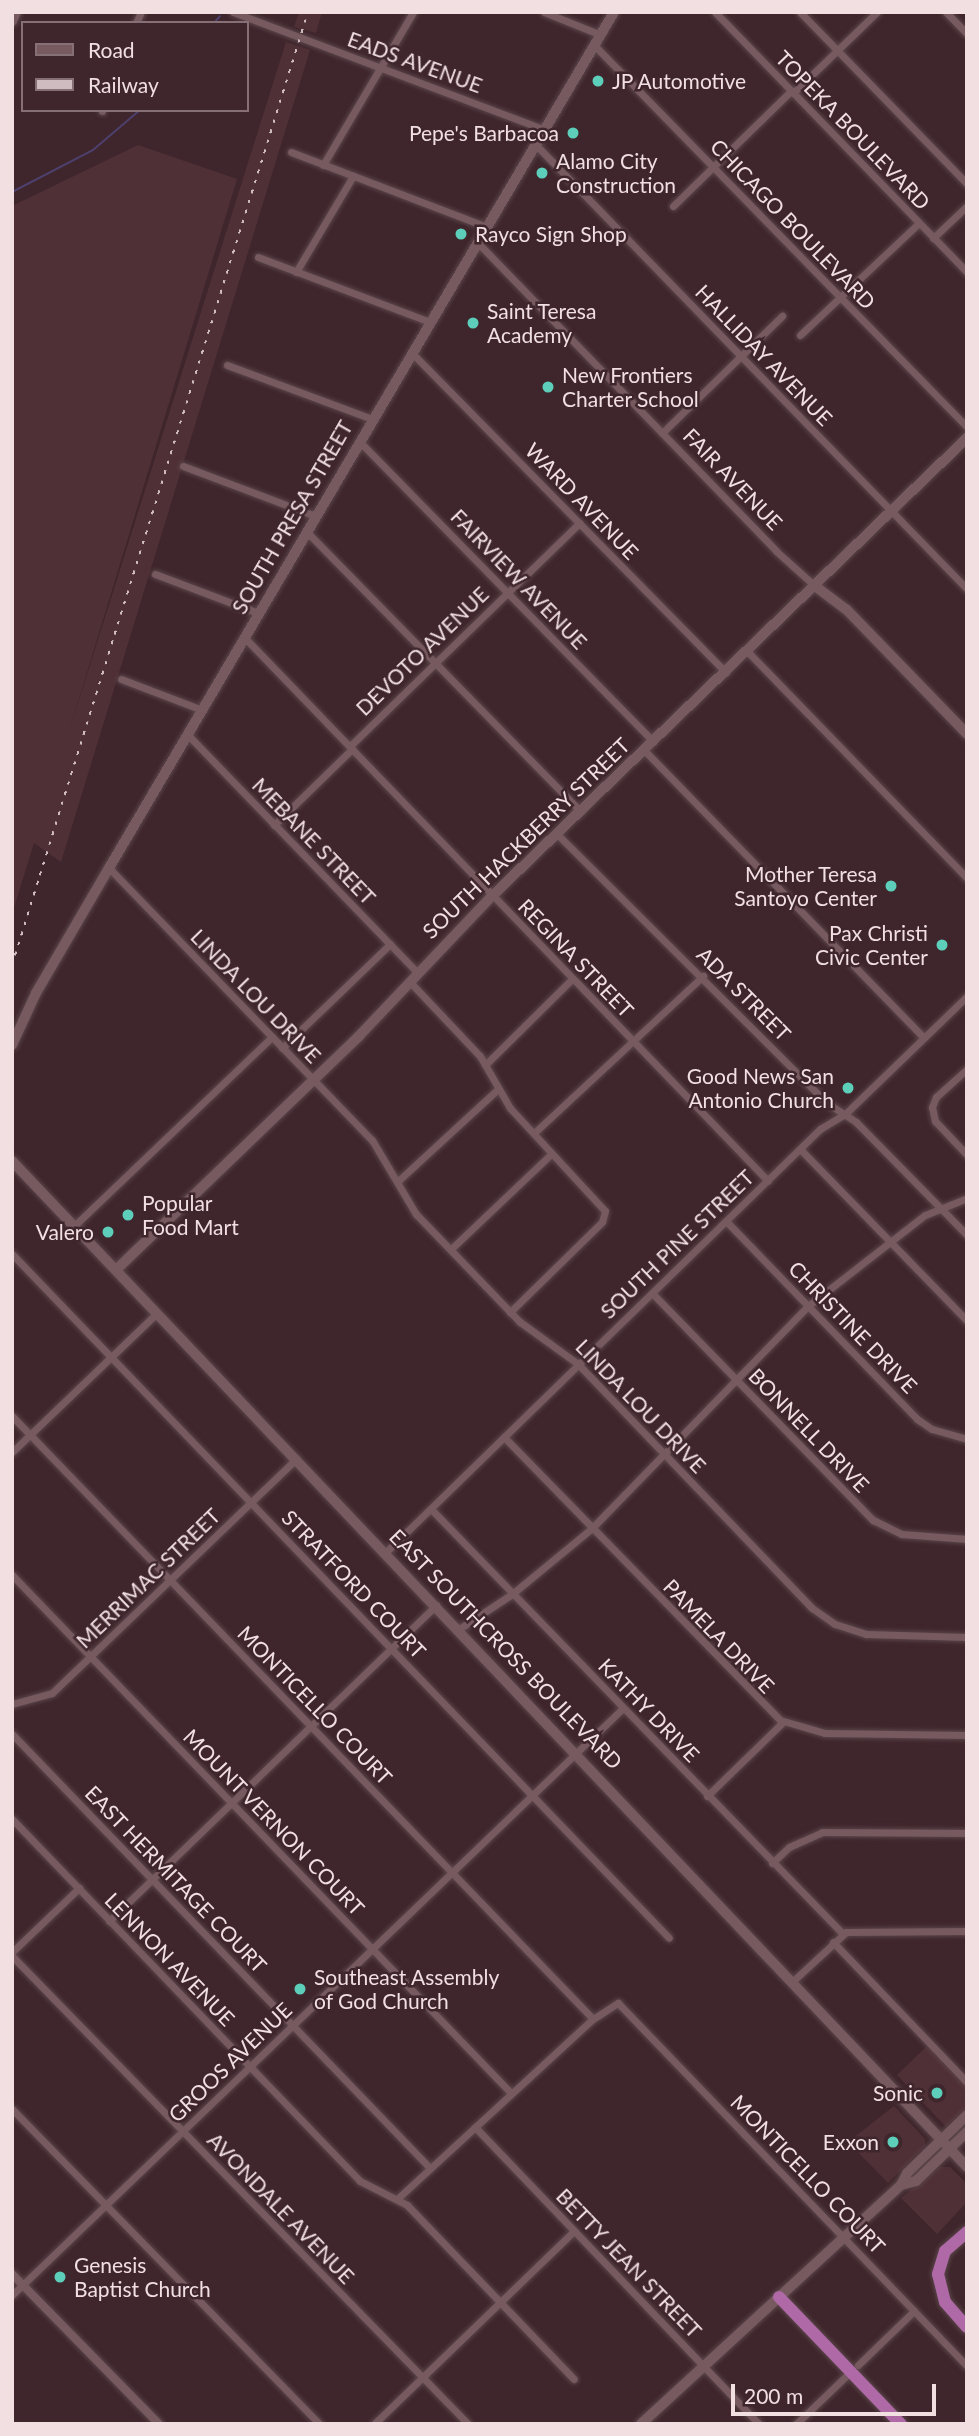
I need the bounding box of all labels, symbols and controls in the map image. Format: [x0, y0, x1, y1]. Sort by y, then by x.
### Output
legend [21, 21, 248, 112]
street label: EADS AVENUE [344, 26, 486, 98]
text: Road [88, 37, 135, 62]
street label: TOPEKA BOULEVARD [770, 45, 936, 215]
place label: JP Automotive [612, 68, 747, 94]
text: Railway [88, 72, 159, 97]
marker: JP Automotive [590, 73, 606, 89]
place label: Pepe's Barbacoa [409, 120, 559, 146]
marker: Pepe's Barbacoa [565, 125, 581, 141]
street label: CHICAGO BOULEVARD [705, 134, 881, 314]
place label: Alamo City Construction [556, 148, 676, 198]
marker: Alamo City Construction [534, 165, 550, 181]
place label: Rayco Sign Shop [475, 221, 627, 247]
marker: Rayco Sign Shop [453, 226, 469, 242]
street label: HALLIDAY AVENUE [690, 279, 838, 431]
place label: Saint Teresa Academy [487, 298, 597, 348]
marker: Saint Teresa Academy [465, 315, 481, 331]
place label: New Frontiers Charter School [562, 362, 699, 412]
marker: New Frontiers Charter School [540, 379, 556, 395]
street label: SOUTH PRESA STREET [226, 416, 358, 618]
street label: FAIR AVENUE [678, 423, 788, 535]
street label: WARD AVENUE [520, 437, 644, 565]
street label: FAIRVIEW AVENUE [445, 503, 593, 655]
street label: DEVOTO AVENUE [350, 581, 494, 721]
street label: SOUTH HACKBERRY STREET [417, 732, 635, 944]
street label: MEBANE STREET [247, 772, 381, 910]
place label: Mother Teresa Santoyo Center [734, 861, 877, 911]
marker: Mother Teresa Santoyo Center [883, 878, 899, 894]
street label: REGINA STREET [513, 893, 639, 1023]
place label: Pax Christi Civic Center [815, 920, 928, 970]
street label: LINDA LOU DRIVE [185, 924, 327, 1068]
marker: Pax Christi Civic Center [934, 937, 950, 953]
street label: ADA STREET [692, 942, 796, 1046]
place label: Good News San Antonio Church [687, 1063, 834, 1113]
marker: Good News San Antonio Church [840, 1080, 856, 1096]
street label: SOUTH PINE STREET [595, 1164, 759, 1324]
place label: Popular Food Mart [142, 1190, 239, 1240]
marker: Popular Food Mart [120, 1207, 136, 1223]
place label: Valero [36, 1219, 94, 1245]
marker: Valero [100, 1224, 116, 1240]
street label: CHRISTINE DRIVE [784, 1256, 922, 1398]
street label: LINDA LOU DRIVE [570, 1334, 712, 1478]
street label: BONNELL DRIVE [743, 1363, 875, 1497]
street label: MERRIMAC STREET [71, 1503, 225, 1653]
street label: STRATFORD COURT [277, 1505, 431, 1663]
street label: EAST SOUTHCROSS BOULEVARD [384, 1523, 628, 1775]
street label: PAMELA DRIVE [658, 1574, 780, 1698]
street label: MONTICELLO COURT [233, 1620, 397, 1790]
street label: KATHY DRIVE [593, 1653, 705, 1767]
street label: MOUNT VERNON COURT [178, 1723, 370, 1921]
street label: EAST HERMITAGE COURT [80, 1780, 272, 1978]
street label: LENNON AVENUE [100, 1887, 240, 2031]
place label: Southeast Assembly of God Church [314, 1964, 500, 2014]
marker: Southeast Assembly of God Church [292, 1981, 308, 1997]
street label: GROOS AVENUE [163, 1997, 297, 2127]
place label: Sonic [873, 2080, 923, 2106]
marker: Sonic [929, 2085, 945, 2101]
street label: MONTICELLO COURT [726, 2089, 890, 2259]
street label: AVONDALE AVENUE [202, 2127, 360, 2289]
place label: Exxon [823, 2129, 879, 2155]
marker: Exxon [885, 2134, 901, 2150]
street label: BETTY JEAN STREET [551, 2183, 707, 2343]
place label: Genesis Baptist Church [74, 2252, 211, 2302]
marker: Genesis Baptist Church [52, 2269, 68, 2285]
scale bar [734, 2370, 939, 2414]
text: 200 m [744, 2383, 803, 2408]

